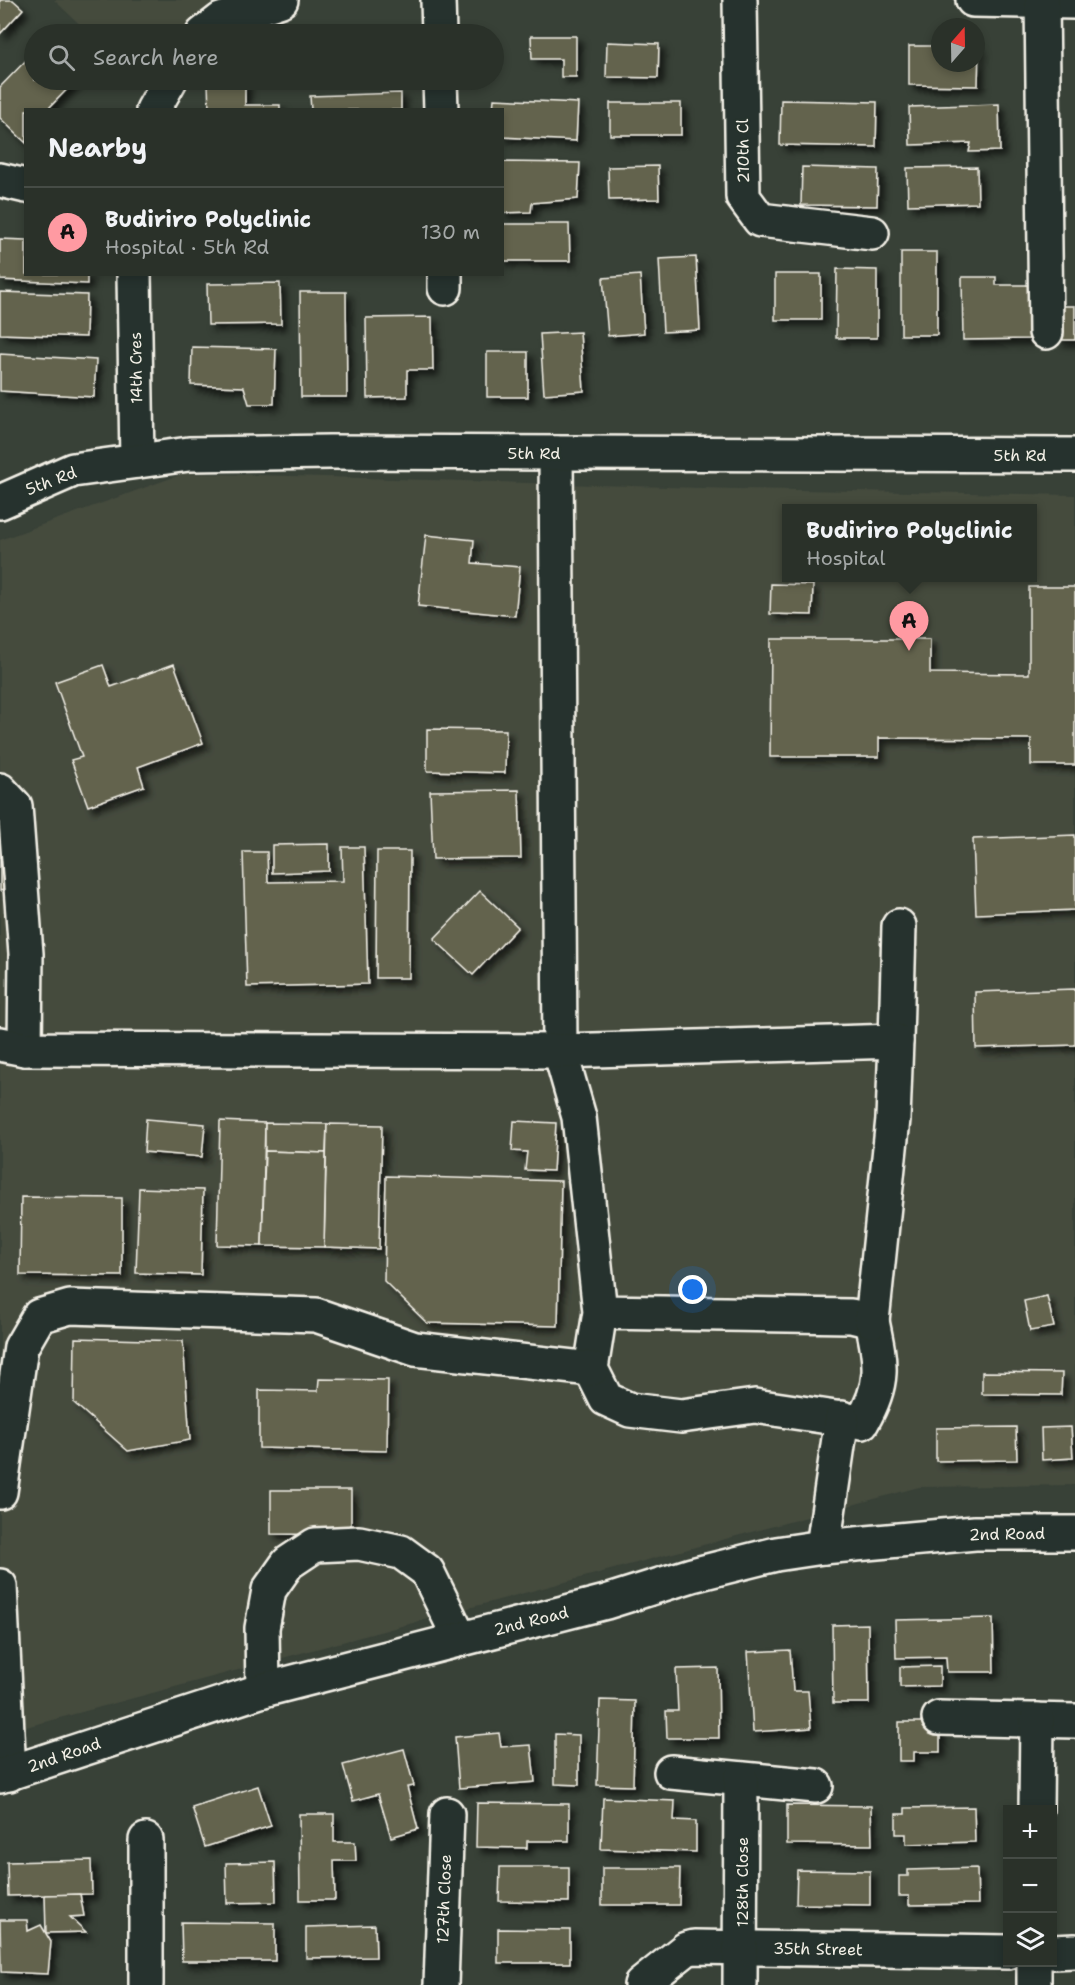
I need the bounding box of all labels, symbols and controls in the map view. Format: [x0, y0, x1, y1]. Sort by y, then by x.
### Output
north arrow [931, 18, 985, 72]
search box [24, 24, 504, 90]
icon: search [45, 41, 78, 74]
text: Search here [93, 43, 219, 72]
street label: 210th Cl [732, 118, 754, 184]
text: Nearby [48, 130, 147, 165]
text: Budiriro Polyclinic [105, 205, 311, 234]
text: A [60, 219, 75, 245]
text: 130 m [421, 219, 480, 245]
text: Hospital · 5th Rd [105, 234, 269, 260]
street label: 14th Cres [125, 332, 147, 404]
street label: 5th Rd [508, 443, 560, 464]
street label: 5th Rd [994, 445, 1046, 466]
street label: 5th Rd [23, 462, 79, 500]
popup [782, 504, 1037, 582]
text: Budiriro Polyclinic [806, 516, 1013, 545]
text: Hospital [806, 545, 885, 571]
pin: A [890, 602, 928, 651]
your location [678, 1275, 707, 1304]
street label: 2nd Road [969, 1523, 1045, 1545]
street label: 2nd Road [492, 1602, 570, 1640]
street label: 2nd Road [25, 1733, 103, 1777]
map controls [1003, 1805, 1057, 1967]
button: + [1003, 1805, 1057, 1859]
street label: 128th Close [732, 1837, 753, 1927]
street label: 127th Close [432, 1854, 456, 1944]
button: − [1003, 1859, 1057, 1913]
button: layers [1003, 1913, 1057, 1967]
street label: 35th Street [773, 1938, 863, 1960]

